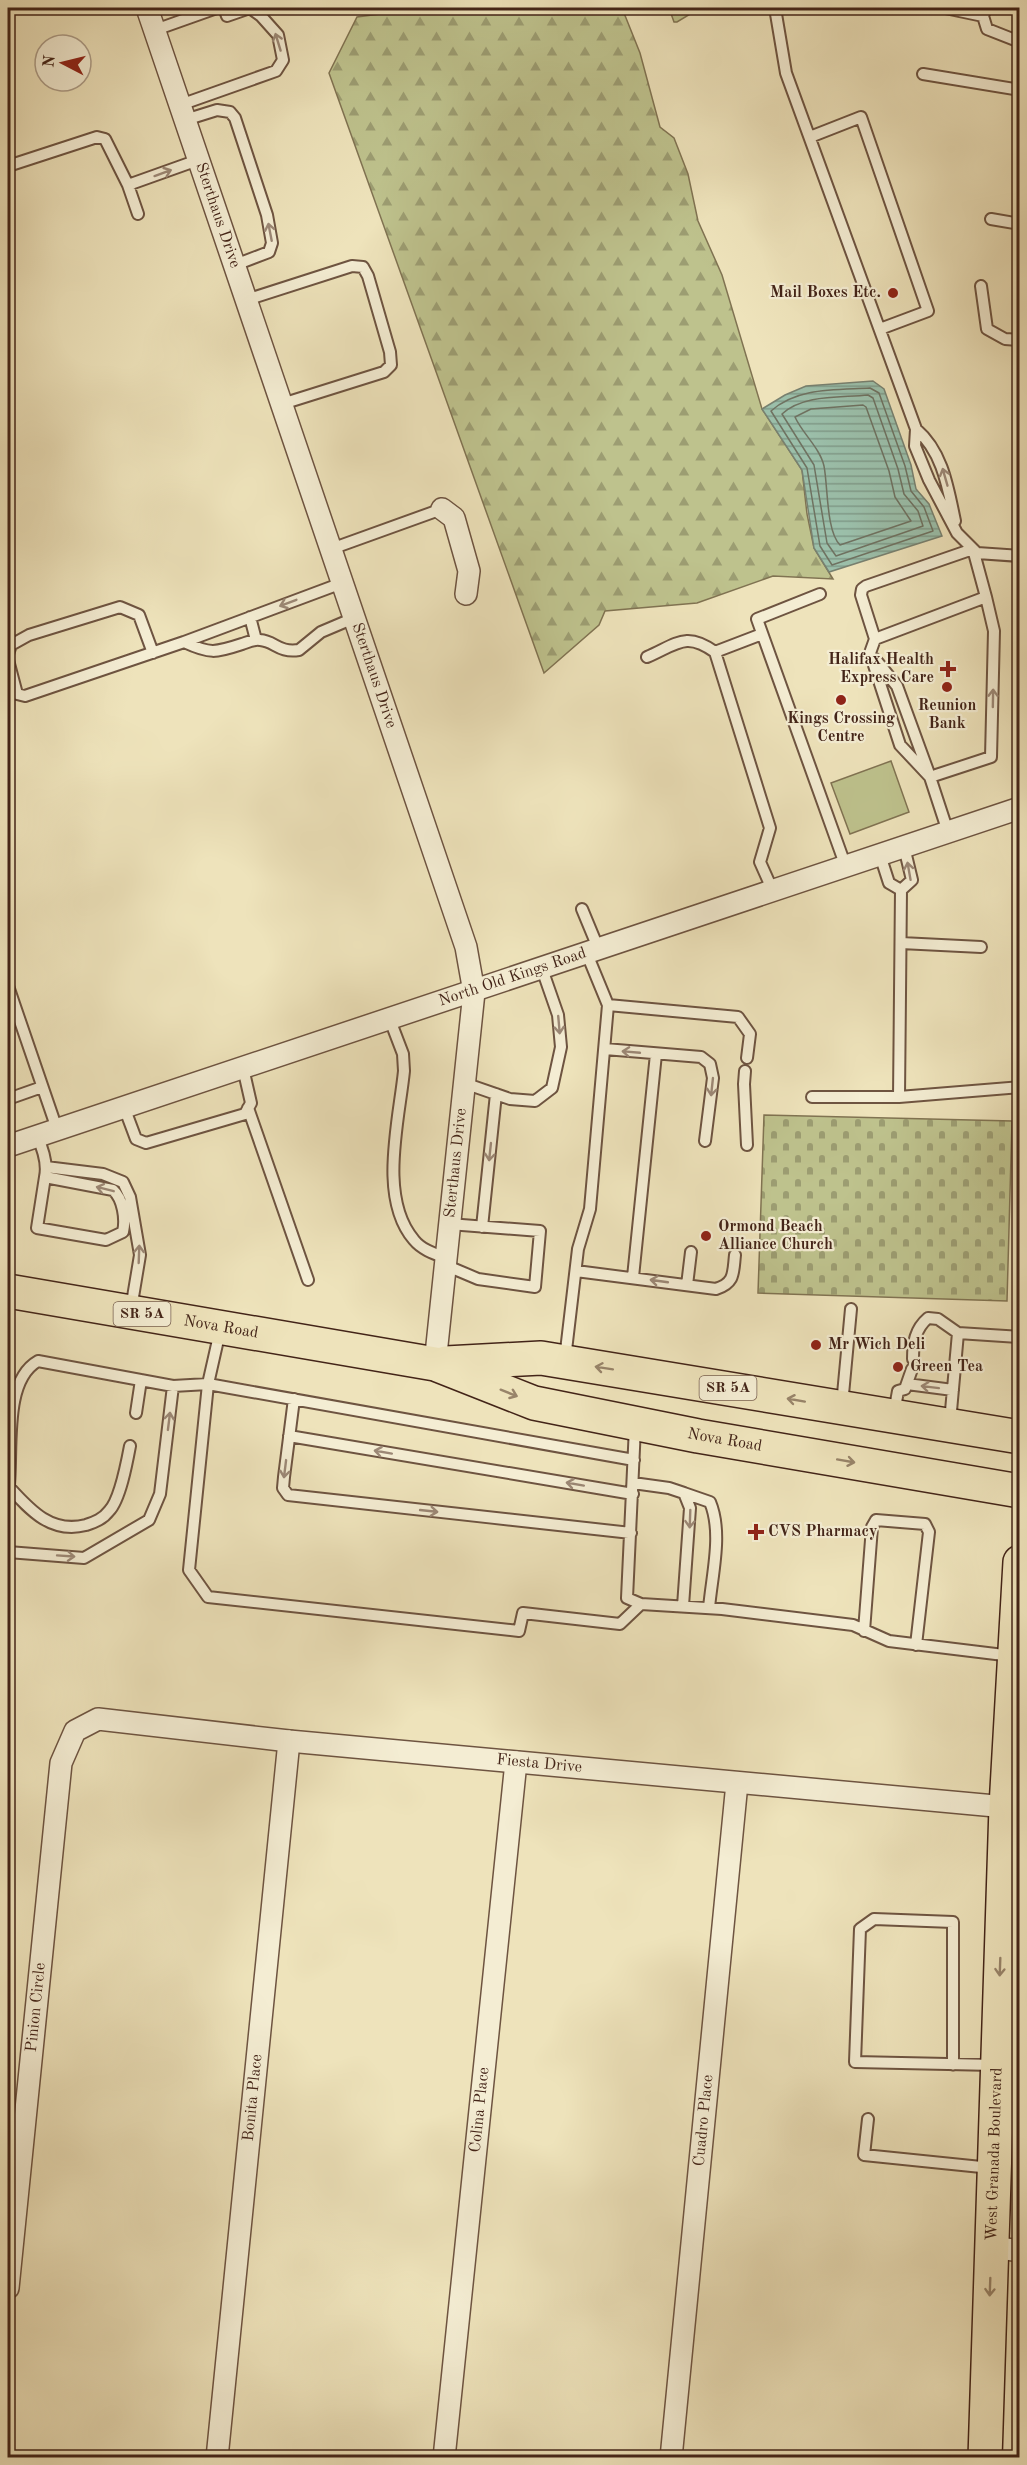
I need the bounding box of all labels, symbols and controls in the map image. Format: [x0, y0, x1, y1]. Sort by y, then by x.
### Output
north arrow [33, 33, 93, 93]
one-way arrow [272, 33, 283, 52]
text: N [41, 54, 59, 68]
street label: Sterthaus Drive [192, 161, 243, 270]
one-way arrow [153, 166, 172, 177]
one-way arrow [264, 222, 275, 242]
place label: Mail Boxes Etc. [770, 285, 881, 301]
marker: Mail Boxes Etc. [886, 286, 900, 300]
one-way arrow [939, 468, 950, 487]
one-way arrow [279, 598, 297, 609]
street label: Sterthaus Drive [348, 621, 399, 730]
place label: Halifax Health Express Care [828, 652, 934, 686]
marker: Halifax Health Express Care [939, 660, 957, 678]
marker: Reunion Bank [940, 680, 954, 694]
one-way arrow [987, 689, 999, 709]
marker: Kings Crossing Centre [834, 693, 848, 707]
place label: Reunion Bank [918, 698, 976, 732]
place label: Kings Crossing Centre [787, 711, 895, 745]
one-way arrow [903, 862, 914, 881]
street label: North Old Kings Road [437, 945, 589, 1010]
one-way arrow [554, 1014, 565, 1034]
one-way arrow [621, 1046, 641, 1057]
one-way arrow [706, 1077, 717, 1096]
street label: Sterthaus Drive [442, 1107, 470, 1219]
one-way arrow [484, 1142, 495, 1162]
one-way arrow [96, 1183, 115, 1194]
place label: Ormond Beach Alliance Church [718, 1219, 833, 1253]
marker: Ormond Beach Alliance Church [699, 1229, 713, 1243]
one-way arrow [134, 1245, 145, 1265]
one-way arrow [650, 1275, 670, 1286]
road number: SR 5A [114, 1302, 170, 1326]
street label: Nova Road [182, 1313, 260, 1342]
place label: Mr Wich Deli [828, 1337, 926, 1353]
marker: Mr Wich Deli [809, 1338, 823, 1352]
place label: Green Tea [910, 1359, 983, 1375]
marker: Green Tea [891, 1360, 905, 1374]
one-way arrow [594, 1362, 614, 1373]
road number: SR 5A [700, 1376, 756, 1400]
one-way arrow [920, 1382, 940, 1393]
one-way arrow [499, 1388, 517, 1399]
one-way arrow [787, 1394, 807, 1405]
one-way arrow [164, 1412, 175, 1432]
street label: Nova Road [686, 1426, 763, 1455]
one-way arrow [373, 1446, 393, 1457]
one-way arrow [835, 1456, 855, 1467]
one-way arrow [279, 1458, 290, 1478]
one-way arrow [566, 1478, 585, 1489]
one-way arrow [419, 1505, 439, 1516]
one-way arrow [684, 1509, 695, 1529]
place label: CVS Pharmacy [768, 1524, 877, 1540]
marker: CVS Pharmacy [749, 1525, 763, 1539]
one-way arrow [55, 1551, 75, 1562]
street label: Fiesta Drive [496, 1752, 583, 1776]
one-way arrow [995, 1956, 1006, 1976]
street label: Pinion Circle [24, 1962, 49, 2053]
street label: Bonita Place [241, 2054, 265, 2142]
street label: Colina Place [468, 2066, 492, 2153]
street label: West Granada Boulevard [984, 2067, 1006, 2241]
street label: Cuadro Place [692, 2074, 716, 2167]
one-way arrow [984, 2277, 995, 2297]

